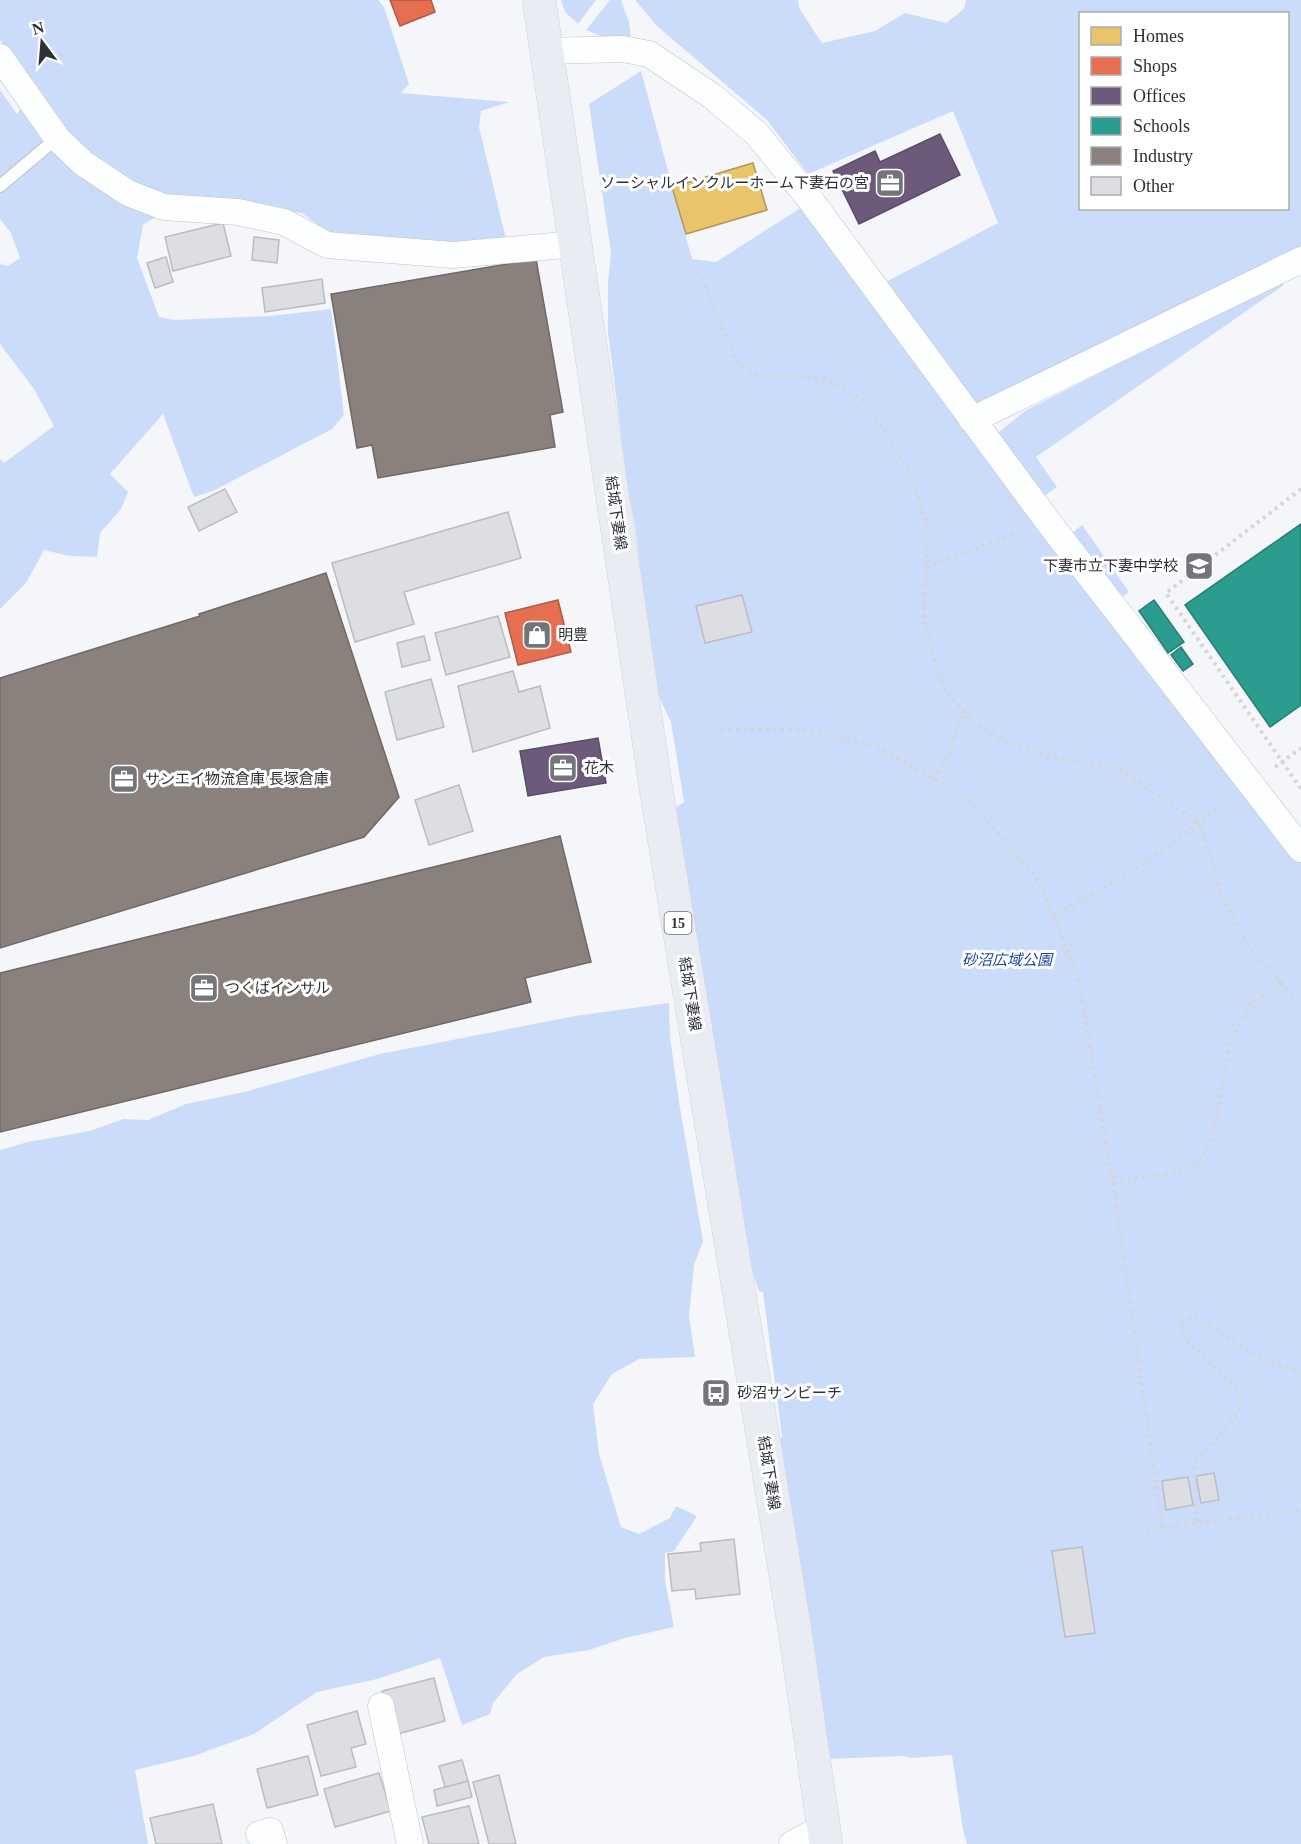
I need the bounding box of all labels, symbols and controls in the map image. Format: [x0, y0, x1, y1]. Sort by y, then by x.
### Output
north arrow [12, 12, 72, 72]
legend [1079, 12, 1289, 210]
text: N [30, 18, 46, 38]
text: Homes [1133, 26, 1184, 46]
text: Shops [1133, 56, 1177, 76]
text: Offices [1133, 86, 1186, 106]
text: Schools [1133, 116, 1190, 136]
text: Industry [1133, 146, 1193, 166]
office icon: ソーシャルインクルーホーム下妻石の宮 [874, 167, 906, 199]
place label: ソーシャルインクルーホーム下妻石の宮 [600, 175, 869, 191]
text: Other [1133, 176, 1174, 196]
street label: 結城下妻線 [603, 475, 629, 551]
school or university icon: 下妻市立下妻中学校 [1183, 550, 1215, 582]
place label: 下妻市立下妻中学校 [1043, 558, 1178, 574]
shop icon: 明豊 [521, 619, 553, 651]
place label: 明豊 [558, 627, 588, 643]
office icon: 花木 [547, 752, 579, 784]
place label: 花木 [584, 760, 614, 776]
office icon: サンエイ物流倉庫 長塚倉庫 [108, 763, 140, 795]
place label: サンエイ物流倉庫 長塚倉庫 [145, 771, 329, 787]
road number: 15 [664, 912, 692, 934]
park label: 砂沼広域公園 [962, 952, 1054, 968]
street label: 結城下妻線 [676, 956, 704, 1032]
office icon: つくばインサル [188, 972, 220, 1004]
place label: つくばインサル [225, 980, 330, 996]
bus stop icon: 砂沼サンビーチ [700, 1377, 732, 1409]
place label: 砂沼サンビーチ [737, 1385, 842, 1401]
street label: 結城下妻線 [755, 1435, 783, 1511]

